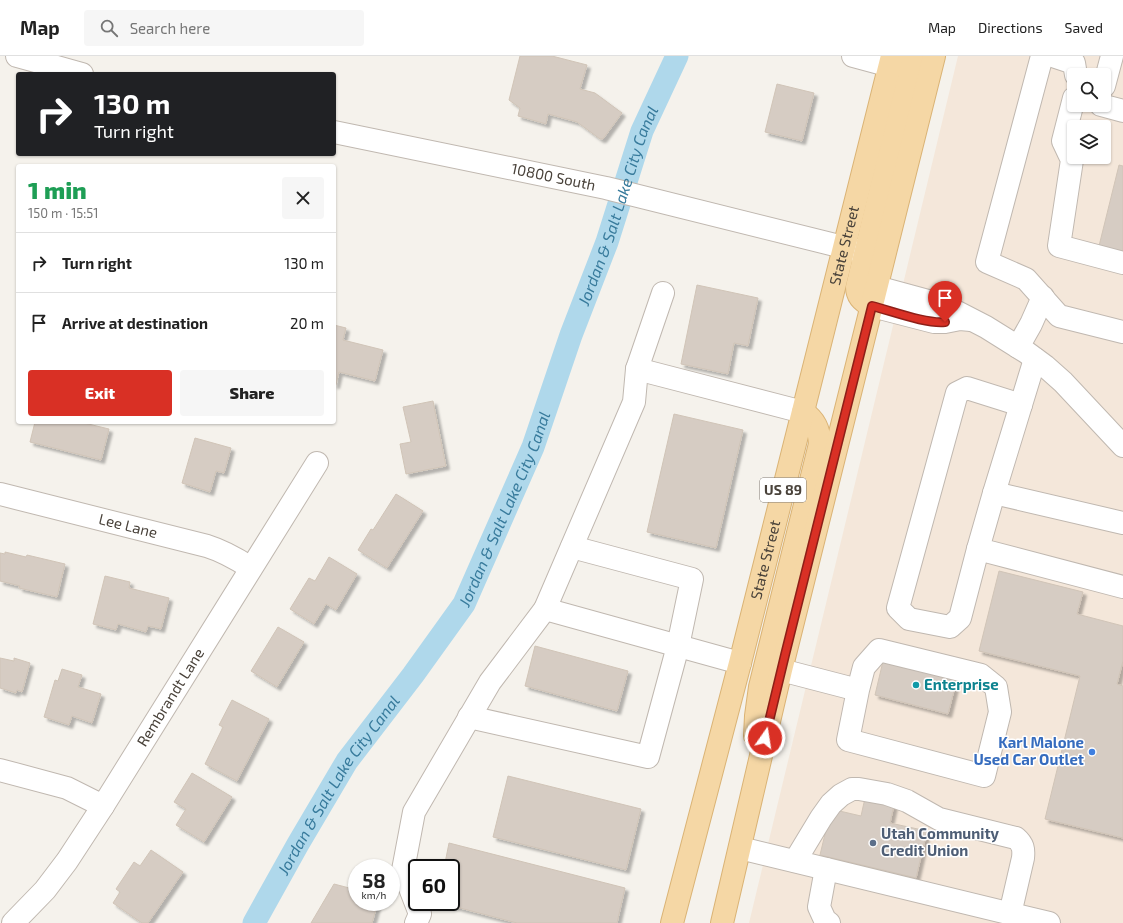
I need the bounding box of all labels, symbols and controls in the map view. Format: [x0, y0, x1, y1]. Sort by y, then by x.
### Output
search box [84, 10, 364, 46]
text: Map [20, 16, 60, 39]
icon: search [98, 17, 120, 39]
text: Search here [130, 19, 210, 37]
text: Map [928, 19, 956, 36]
text: Directions [978, 19, 1043, 36]
text: Saved [1065, 19, 1103, 36]
map controls [1067, 68, 1111, 164]
button: search [1067, 68, 1111, 112]
text: 130 m [94, 86, 170, 120]
icon: right [28, 88, 80, 140]
water label: Jordan & Salt Lake City Canal [573, 103, 661, 309]
text: Turn right [94, 120, 174, 142]
button: layers [1067, 120, 1111, 164]
street label: 10800 South [510, 159, 597, 194]
text: 1 min [28, 175, 87, 204]
button: close [282, 177, 324, 219]
street label: State Street [825, 204, 862, 287]
text: 150 m · 15:51 [28, 205, 99, 221]
icon: right [28, 252, 50, 274]
text: Turn right [62, 254, 132, 272]
text: 130 m [284, 254, 324, 272]
pin [928, 281, 962, 322]
icon: arrive [934, 287, 956, 309]
icon: arrive [28, 312, 50, 334]
text: Arrive at destination [62, 314, 208, 332]
text: 20 m [290, 314, 324, 332]
button: Exit [28, 370, 172, 416]
button: Share [180, 370, 324, 416]
water label: Jordan & Salt Lake City Canal [454, 409, 553, 610]
road number: US 89 [760, 478, 806, 502]
street label: Lee Lane [97, 509, 160, 541]
street label: State Street [746, 518, 783, 601]
street label: Rembrandt Lane [132, 645, 207, 749]
place label: Enterprise [924, 675, 999, 693]
marker: Enterprise [911, 680, 921, 690]
water label: Jordan & Salt Lake City Canal [272, 691, 403, 878]
position arrow [744, 717, 786, 759]
place label: Karl Malone Used Car Outlet [973, 733, 1084, 768]
marker: Karl Malone Used Car Outlet [1087, 747, 1097, 757]
place label: Utah Community Credit Union [881, 824, 1000, 859]
marker: Utah Community Credit Union [868, 838, 878, 848]
speed limit sign: 60 [408, 859, 460, 911]
text: 58 [362, 868, 386, 892]
text: km/h [362, 889, 386, 901]

